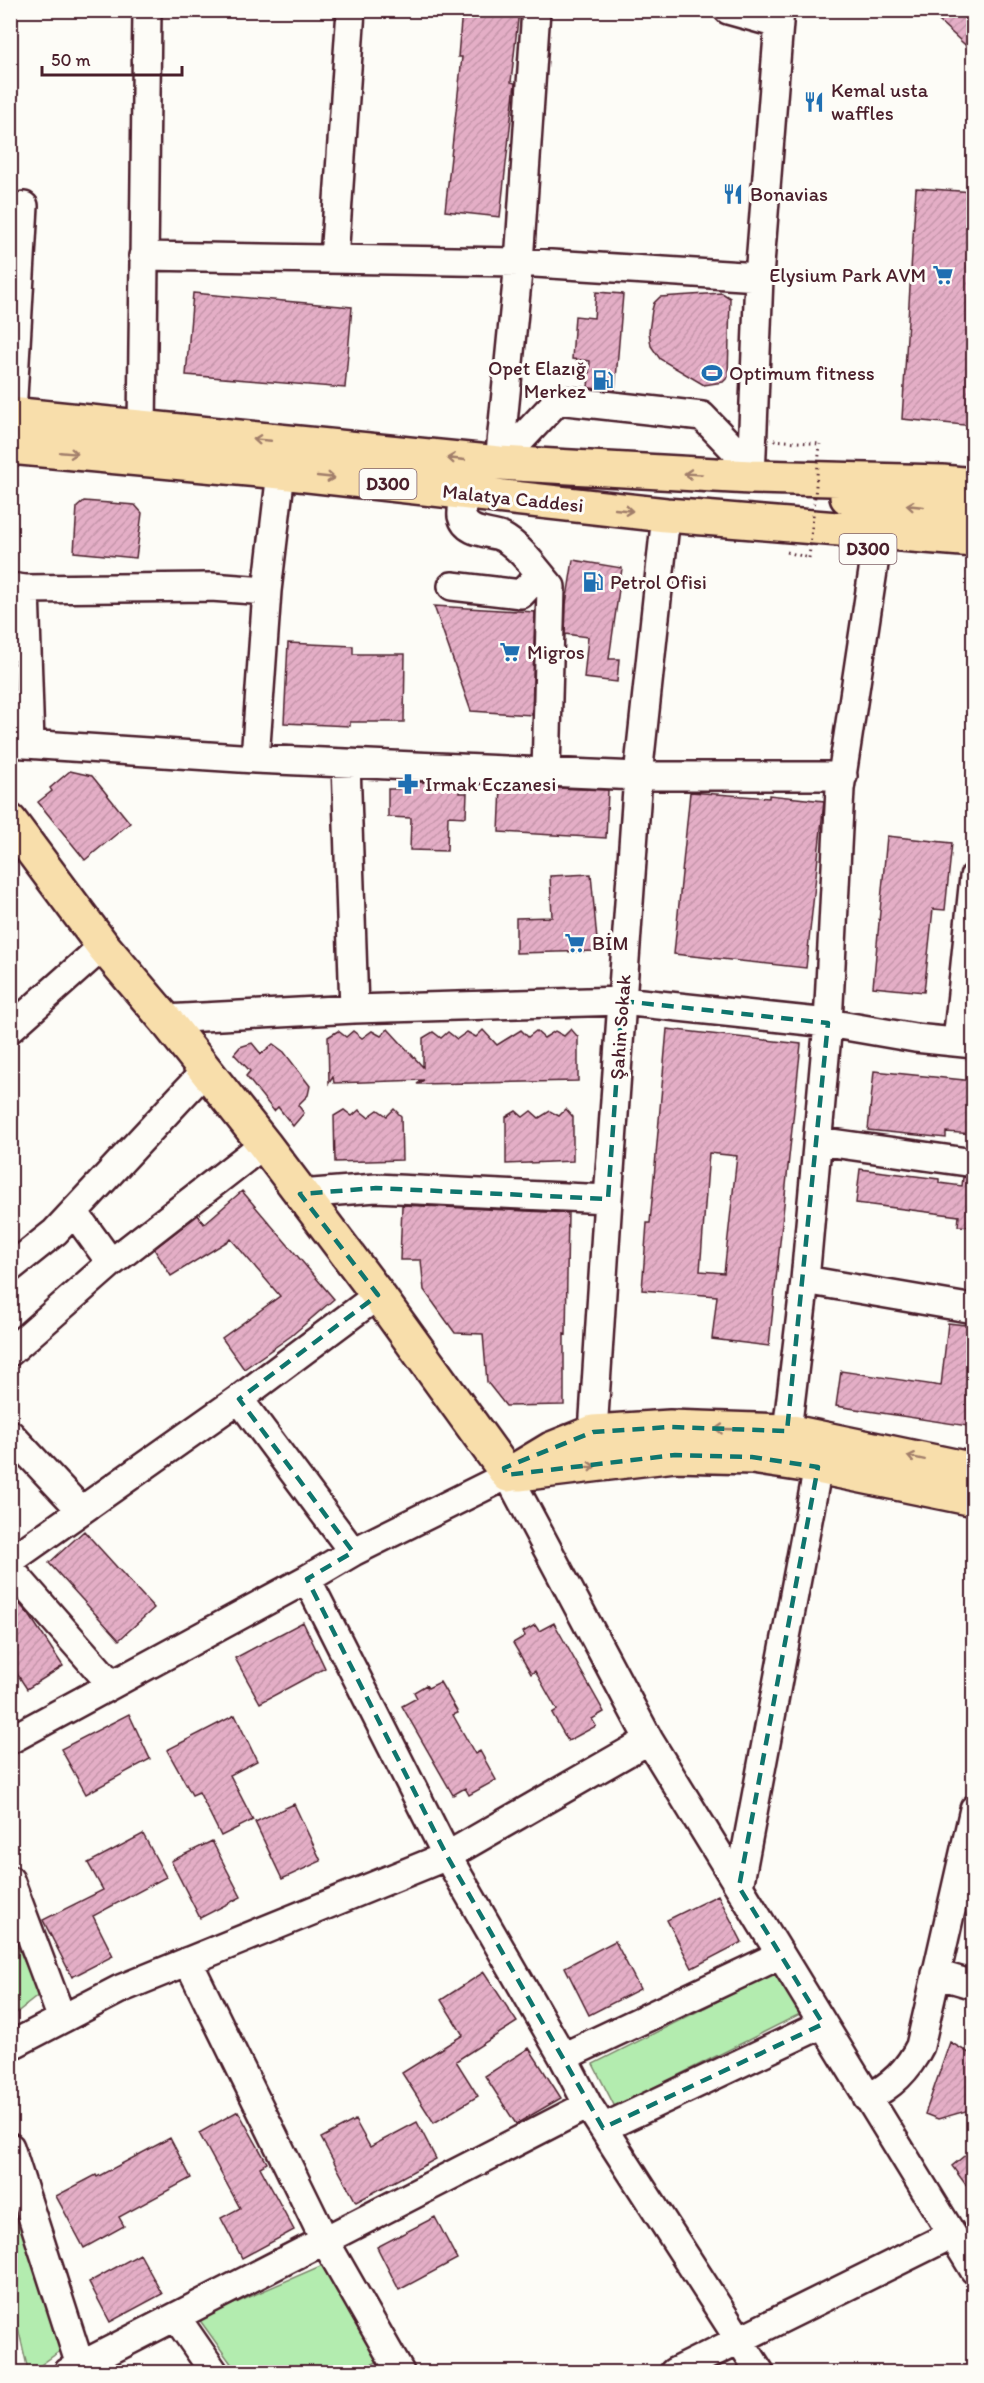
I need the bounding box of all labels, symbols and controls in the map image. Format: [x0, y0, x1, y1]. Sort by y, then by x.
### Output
scale bar [42, 39, 182, 77]
text: 50 m [51, 49, 91, 71]
place label: Kemal usta waffles [831, 78, 929, 125]
restaurant icon: Kemal usta waffles [802, 90, 826, 114]
restaurant icon: Bonavias [721, 182, 745, 206]
place label: Bonavias [750, 182, 828, 206]
place label: Elysium Park AVM [769, 263, 926, 287]
supermarket icon: Elysium Park AVM [931, 263, 955, 287]
place label: Opet Elazığ Merkez [488, 356, 587, 403]
sports icon: Optimum fitness [700, 361, 724, 385]
place label: Optimum fitness [729, 361, 875, 385]
fuel station icon: Opet Elazığ Merkez [591, 368, 615, 392]
one-way arrow [253, 434, 272, 445]
one-way arrow [58, 448, 78, 459]
one-way arrow [447, 453, 467, 464]
one-way arrow [683, 468, 703, 479]
road number: D300 [360, 469, 416, 499]
one-way arrow [315, 472, 335, 483]
street label: Malatya Caddesi [441, 479, 585, 517]
one-way arrow [906, 500, 926, 511]
one-way arrow [613, 505, 633, 516]
road number: D300 [840, 534, 896, 564]
fuel station icon: Petrol Ofisi [581, 570, 605, 594]
place label: Petrol Ofisi [610, 570, 707, 594]
supermarket icon: Migros [498, 640, 522, 664]
place label: Migros [527, 640, 585, 664]
pharmacy icon: Irmak Eczanesi [396, 772, 420, 796]
place label: Irmak Eczanesi [425, 772, 556, 796]
supermarket icon: BİM [563, 931, 587, 955]
place label: BİM [592, 931, 629, 955]
street label: Şahin Sokak [604, 973, 636, 1080]
one-way arrow [714, 1423, 734, 1435]
one-way arrow [907, 1452, 926, 1463]
one-way arrow [577, 1461, 597, 1472]

